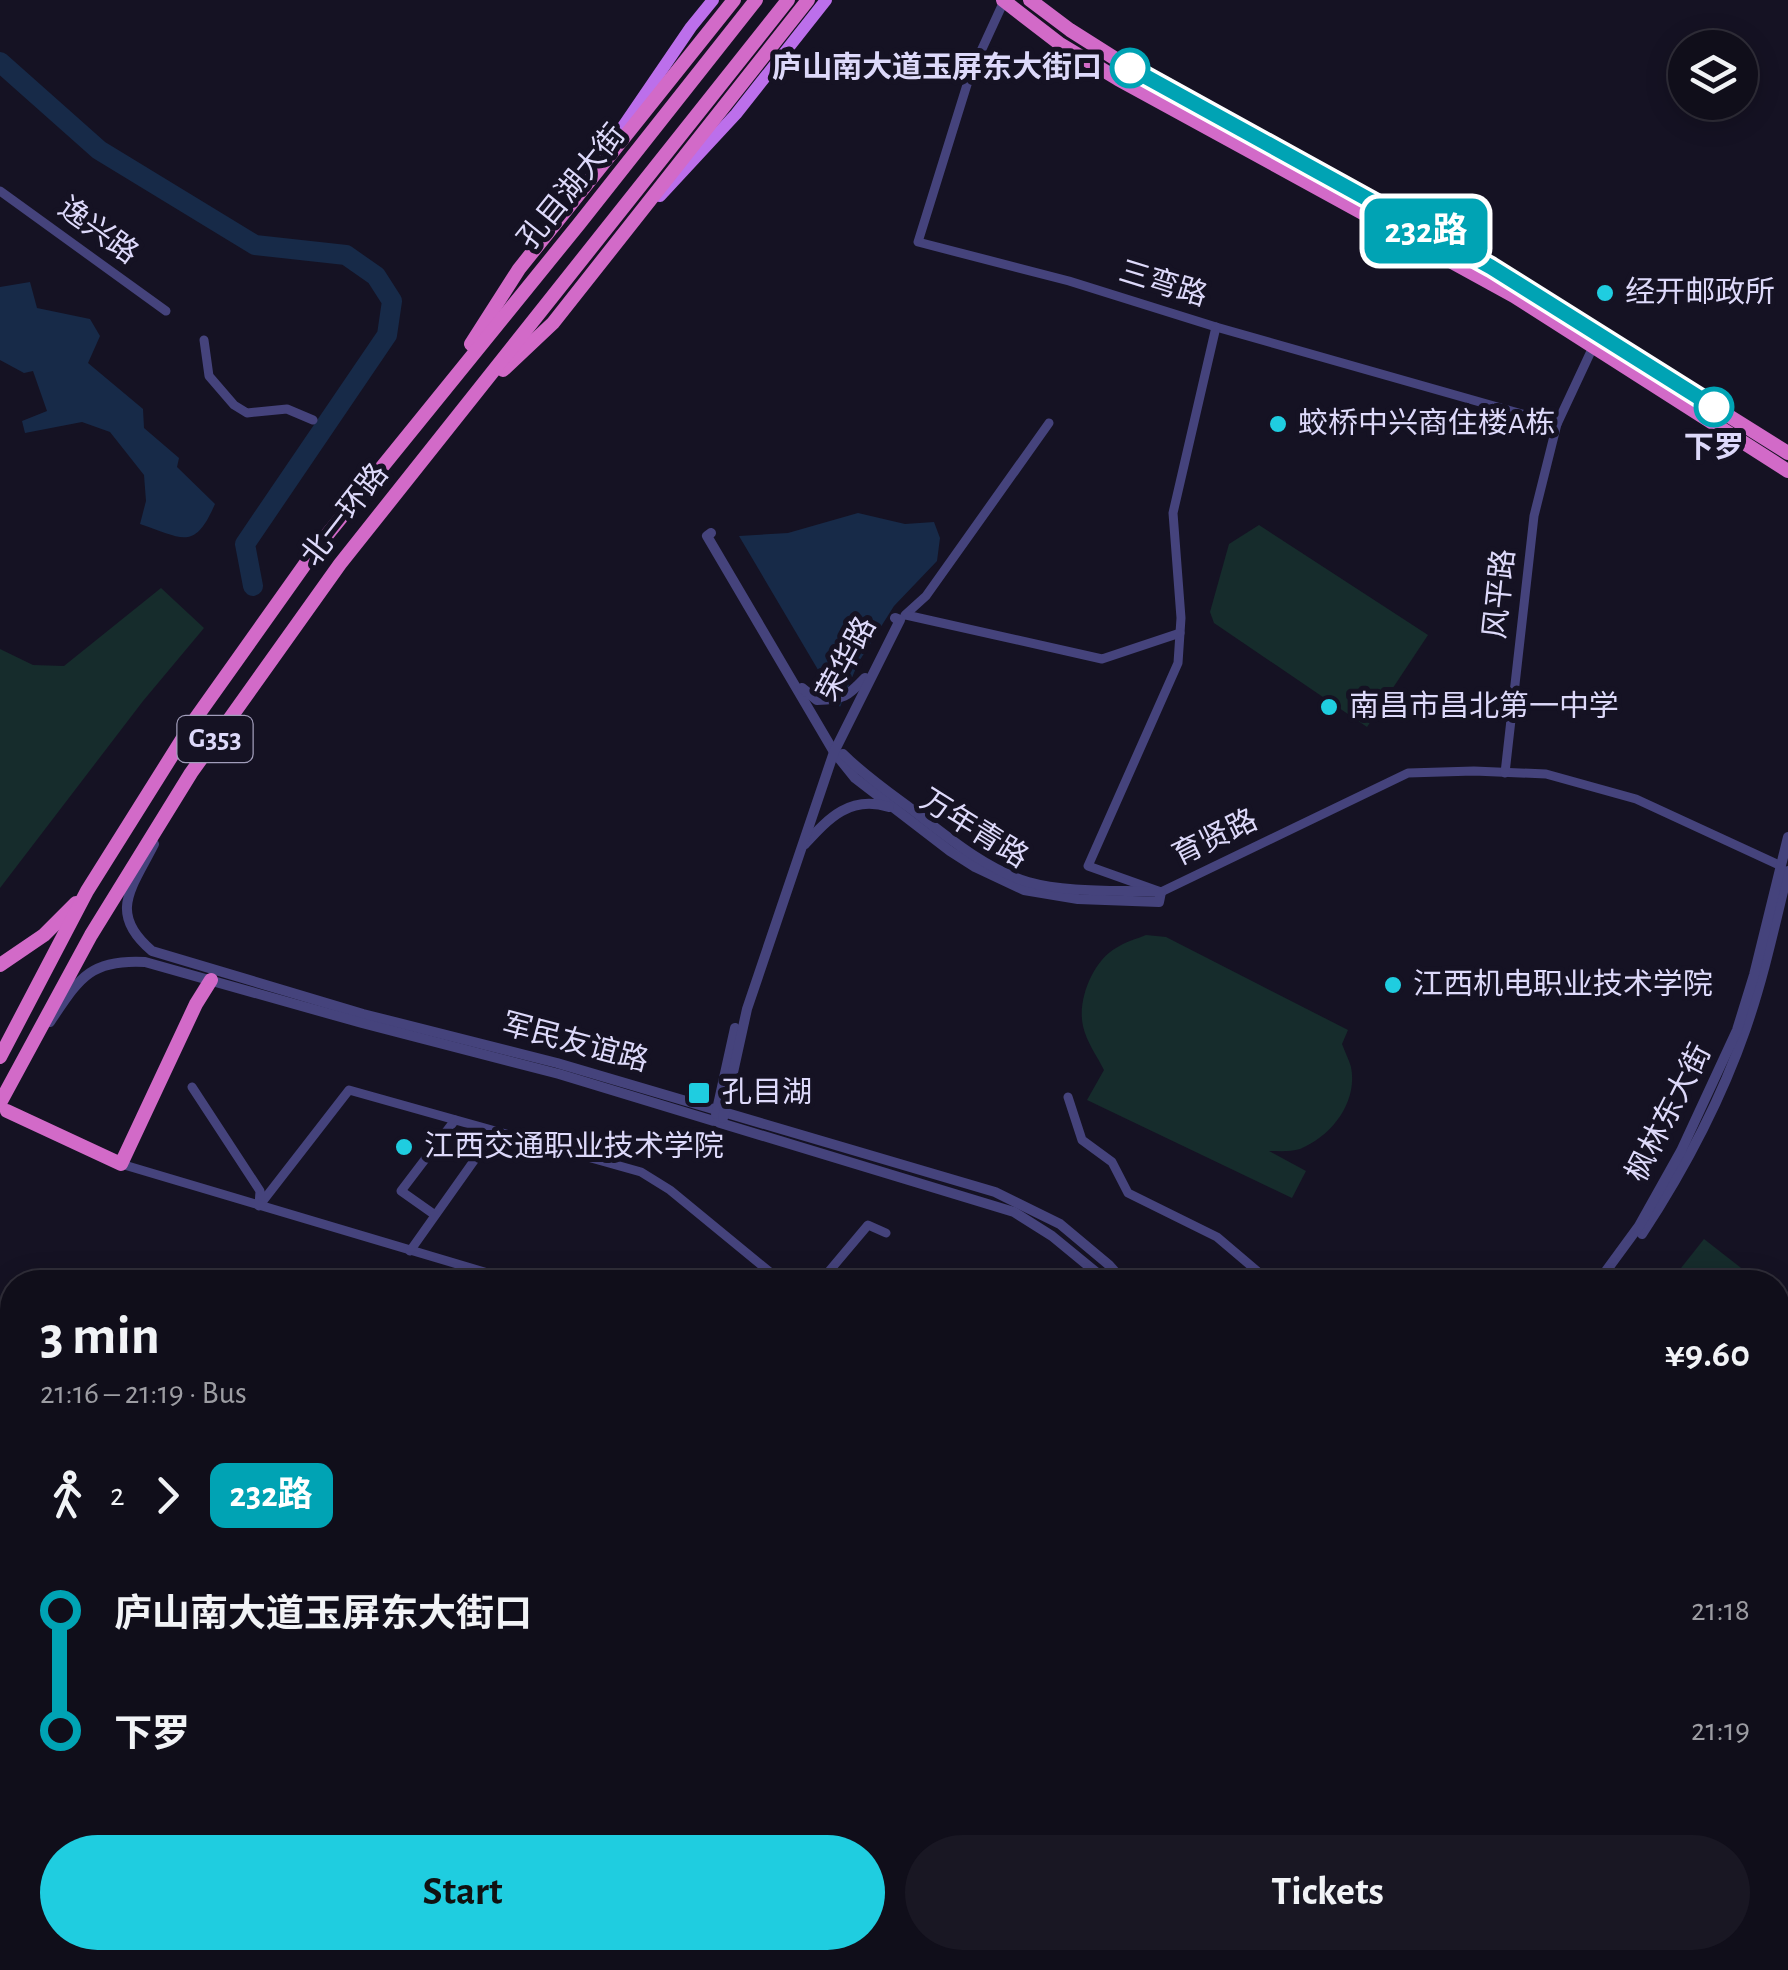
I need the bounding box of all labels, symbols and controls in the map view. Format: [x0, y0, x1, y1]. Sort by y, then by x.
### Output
map controls [1668, 30, 1758, 120]
button: layers [1668, 30, 1758, 120]
marker: 庐山南大道玉屏东大街口 [1111, 49, 1149, 87]
place label: 庐山南大道玉屏东大街口 [772, 51, 1102, 83]
street label: 孔目湖大街 [512, 119, 631, 255]
street label: 逸兴路 [53, 191, 144, 270]
line badge: 232路 [1356, 198, 1496, 264]
text: 232路 [1384, 214, 1468, 249]
street label: 三弯路 [1116, 255, 1211, 312]
place label: 经开邮政所 [1625, 276, 1775, 308]
marker: 经开邮政所 [1594, 282, 1616, 304]
marker: 下罗 [1695, 388, 1733, 426]
place label: 蛟桥中兴商住楼A栋 [1298, 407, 1555, 439]
marker: 蛟桥中兴商住楼A栋 [1267, 413, 1289, 435]
place label: 下罗 [1684, 432, 1744, 463]
street label: 北一环路 [295, 457, 394, 572]
street label: 风平路 [1478, 547, 1520, 640]
street label: 荣华路 [811, 611, 881, 706]
place label: 南昌市昌北第一中学 [1349, 690, 1619, 722]
marker: 南昌市昌北第一中学 [1318, 696, 1340, 718]
road number: G353 [178, 716, 252, 762]
street label: 万年青路 [915, 783, 1034, 874]
street label: 育贤路 [1167, 803, 1262, 871]
place label: 江西机电职业技术学院 [1413, 968, 1713, 1000]
marker: 江西机电职业技术学院 [1382, 974, 1404, 996]
street label: 军民友谊路 [499, 1007, 652, 1077]
street label: 枫林东大街 [1620, 1038, 1716, 1187]
place label: 孔目湖 [722, 1077, 812, 1108]
marker: 孔目湖 [686, 1080, 712, 1106]
place label: 江西交通职业技术学院 [424, 1130, 724, 1162]
marker: 江西交通职业技术学院 [393, 1136, 415, 1158]
text: 3 min [40, 1309, 160, 1364]
text: ¥9.60 [1665, 1336, 1750, 1374]
text: 21:16 – 21:19 · Bus [40, 1377, 247, 1409]
icon: walk [40, 1468, 95, 1523]
icon: forward [140, 1468, 195, 1523]
text: 232路 [230, 1478, 313, 1513]
text: 2 [110, 1479, 125, 1511]
text: 21:18 [1691, 1594, 1750, 1626]
text: 庐山南大道玉屏东大街口 [114, 1596, 532, 1634]
text: 21:19 [1691, 1714, 1750, 1746]
text: 下罗 [114, 1716, 190, 1754]
button: Start [40, 1835, 885, 1950]
button: Tickets [905, 1835, 1750, 1950]

